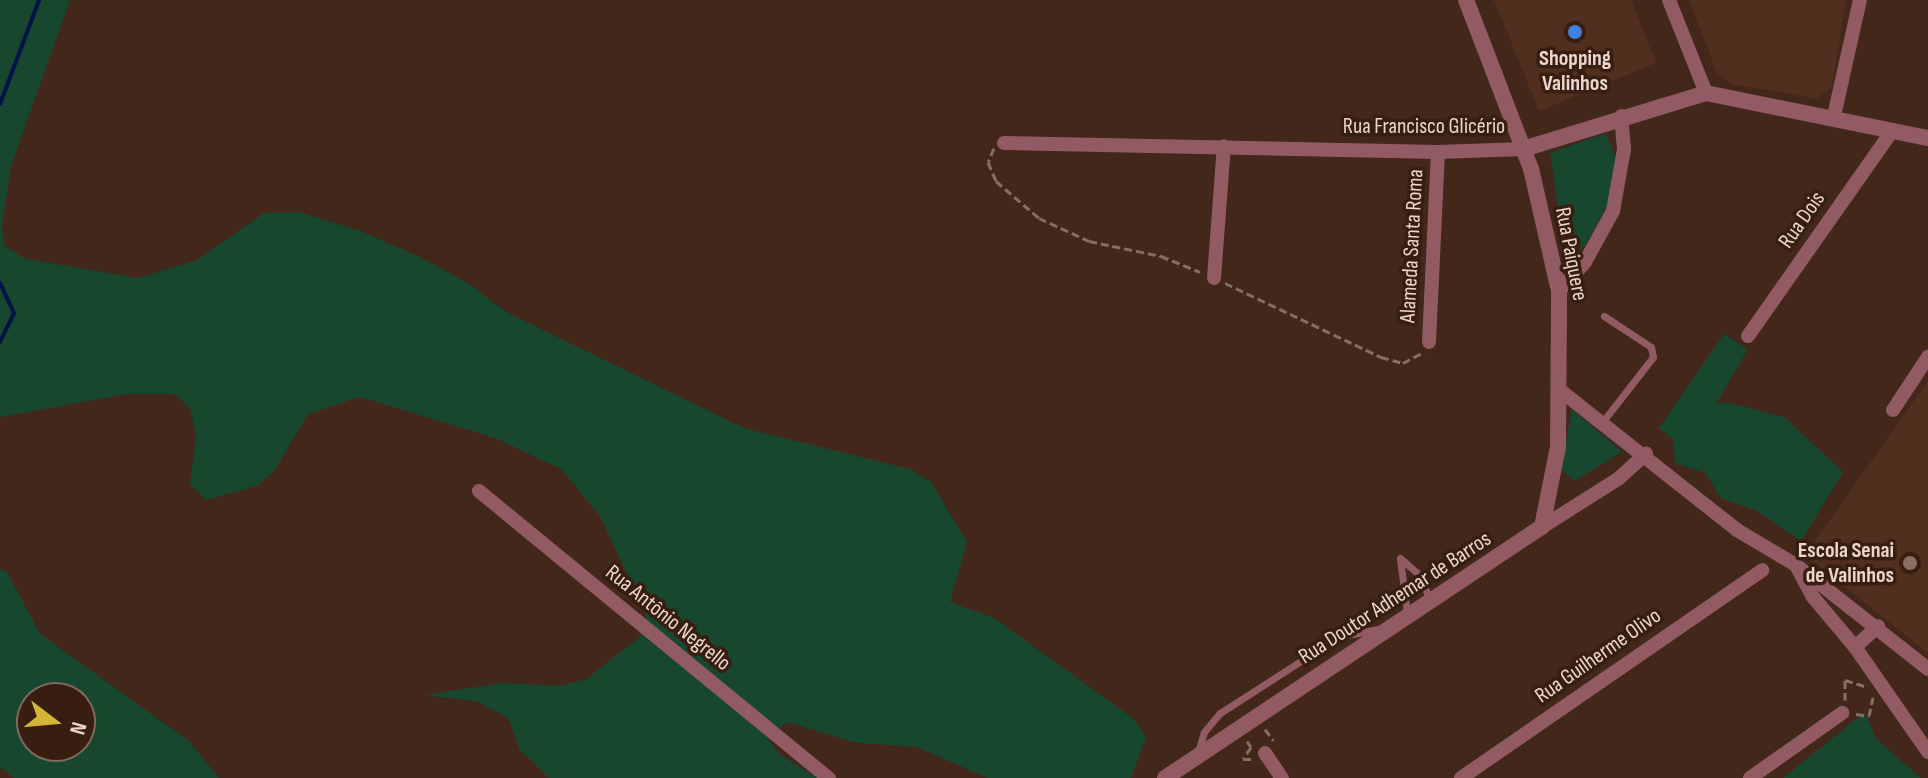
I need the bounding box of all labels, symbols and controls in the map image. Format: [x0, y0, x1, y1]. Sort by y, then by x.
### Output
marker: Shopping Valinhos [1566, 23, 1584, 41]
place label: Shopping Valinhos [1539, 45, 1611, 96]
street label: Rua Francisco Glicério [1343, 114, 1505, 140]
street label: Alameda Santa Roma [1395, 168, 1429, 324]
street label: Rua Dois [1773, 187, 1831, 253]
street label: Rua Paiquere [1549, 205, 1593, 303]
street label: Rua Doutor Adhemar de Barros [1294, 526, 1496, 670]
place label: Escola Senai de Valinhos [1798, 537, 1894, 588]
marker: Escola Senai de Valinhos [1901, 554, 1919, 572]
street label: Rua Antônio Negrello [600, 559, 736, 677]
street label: Rua Guilherme Olivo [1530, 603, 1666, 709]
north arrow [16, 682, 96, 762]
text: N [63, 719, 92, 738]

